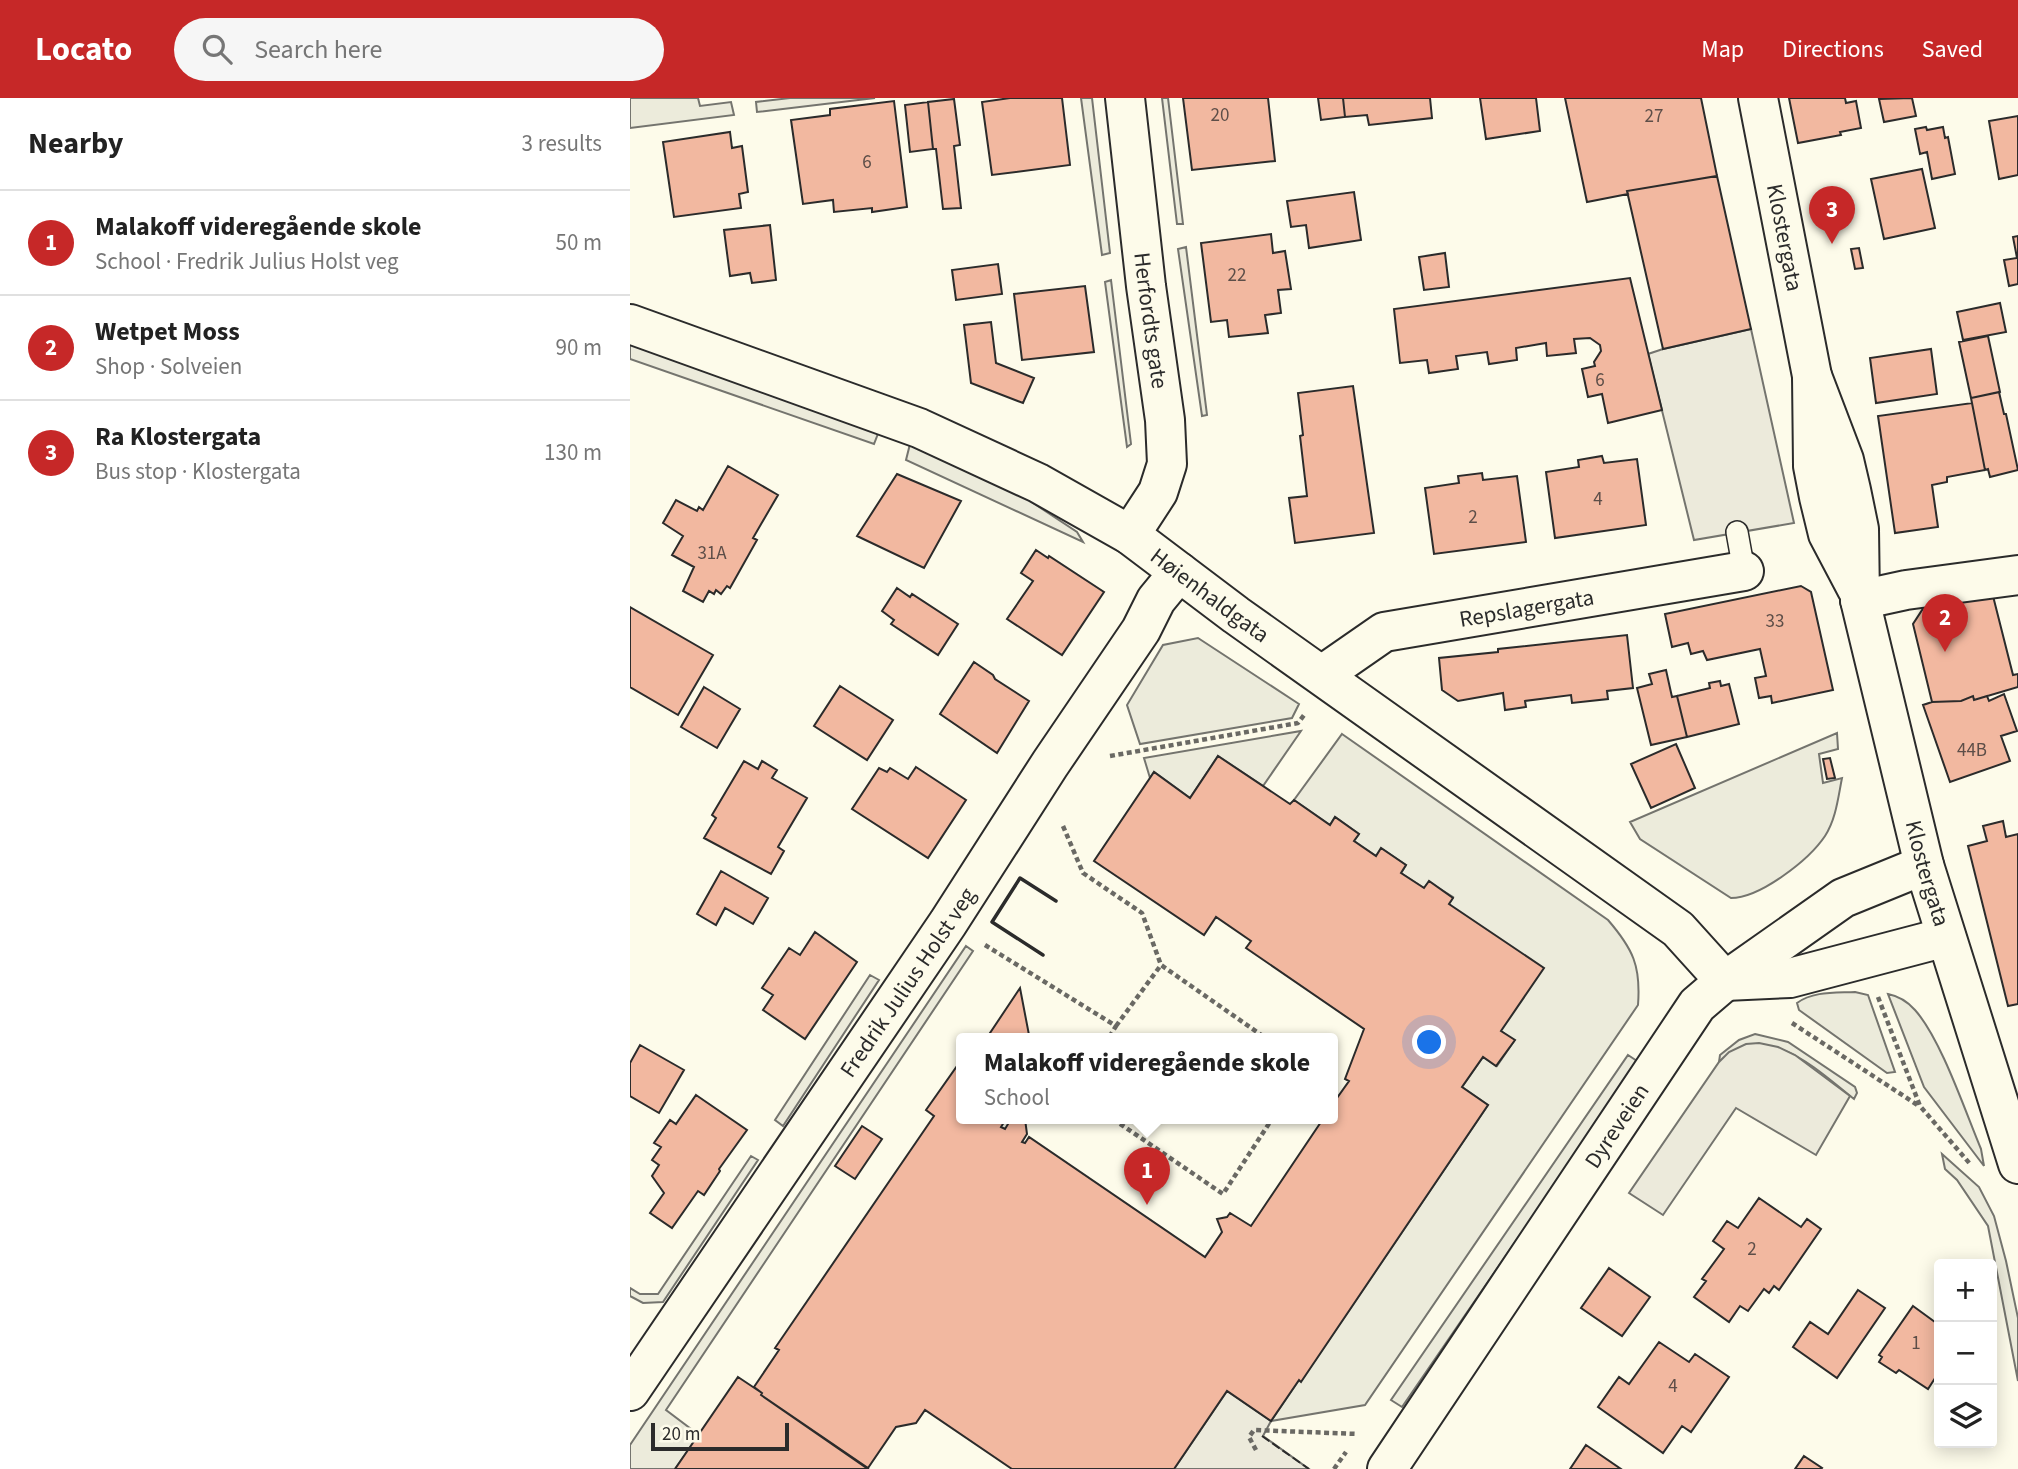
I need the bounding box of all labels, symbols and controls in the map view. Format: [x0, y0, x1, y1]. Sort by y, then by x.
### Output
search box [174, 18, 664, 81]
text: Locato [35, 26, 132, 73]
icon: search [198, 30, 236, 68]
text: Search here [254, 31, 382, 68]
text: Map [1701, 32, 1744, 67]
text: Directions [1782, 32, 1884, 67]
text: Saved [1922, 32, 1983, 67]
house number: 20 [1211, 102, 1229, 129]
house number: 27 [1645, 103, 1663, 130]
text: Nearby [28, 122, 123, 165]
text: 3 results [522, 127, 602, 160]
house number: 6 [862, 149, 872, 176]
street label: Klostergata [1758, 181, 1812, 294]
pin: 3 [1809, 186, 1855, 244]
text: Malakoff videregående skole [95, 208, 422, 245]
text: 1 [45, 226, 57, 259]
text: 50 m [555, 226, 602, 259]
text: School · Fredrik Julius Holst veg [95, 245, 399, 278]
street label: Herfordts gate [1126, 251, 1177, 391]
house number: 22 [1228, 262, 1246, 289]
text: Wetpet Moss [95, 313, 240, 350]
text: 2 [45, 331, 57, 364]
text: 90 m [555, 331, 602, 364]
text: Shop · Solveien [95, 350, 242, 383]
house number: 6 [1595, 367, 1605, 394]
text: Ra Klostergata [95, 418, 261, 455]
text: 3 [45, 436, 57, 469]
text: 130 m [544, 436, 602, 469]
text: Bus stop · Klostergata [95, 455, 301, 488]
house number: 4 [1593, 486, 1603, 513]
house number: 2 [1468, 504, 1478, 531]
house number: 31A [697, 540, 727, 567]
street label: Høienhaldgata [1144, 540, 1276, 650]
street label: Repslagergata [1457, 580, 1596, 635]
pin: 2 [1922, 594, 1968, 652]
house number: 33 [1766, 608, 1784, 635]
house number: 44B [1957, 737, 1987, 764]
street label: Klostergata [1897, 817, 1959, 930]
street label: Fredrik Julius Holst veg [831, 880, 983, 1084]
your location [1412, 1025, 1446, 1059]
popup [956, 1033, 1338, 1124]
text: Malakoff videregående skole [984, 1044, 1310, 1081]
street label: Dyreveien [1576, 1077, 1657, 1175]
text: School [984, 1081, 1050, 1114]
pin: 1 [1124, 1147, 1170, 1205]
house number: 2 [1747, 1236, 1757, 1263]
map controls [1934, 1259, 1997, 1448]
button: + [1934, 1259, 1997, 1322]
button: − [1934, 1322, 1997, 1385]
house number: 1 [1911, 1330, 1921, 1357]
house number: 4 [1668, 1373, 1678, 1400]
button: layers [1934, 1385, 1997, 1448]
scale bar [651, 1420, 789, 1452]
text: 20 m [662, 1421, 700, 1448]

